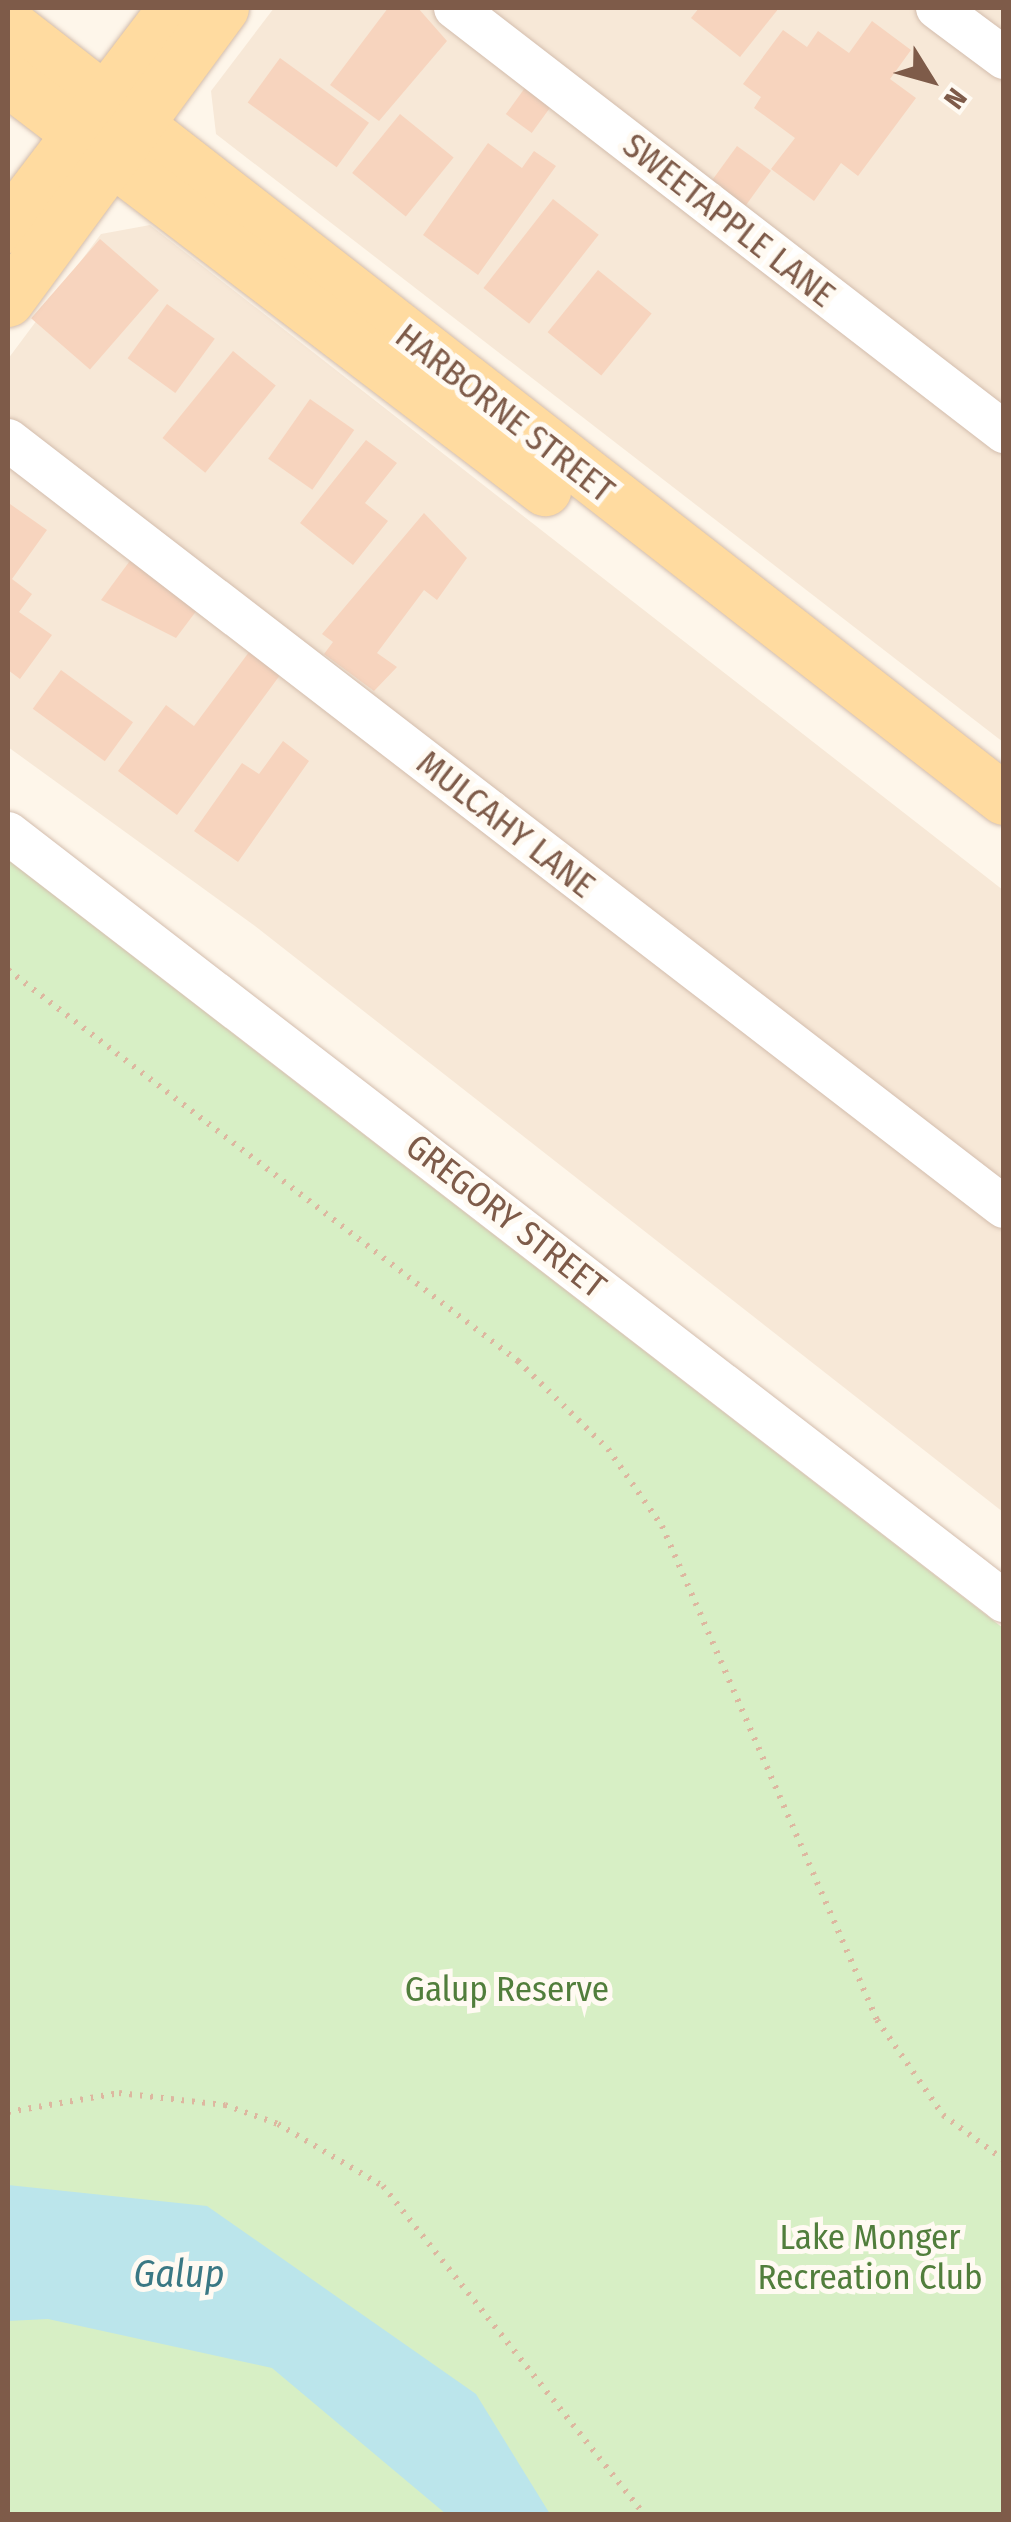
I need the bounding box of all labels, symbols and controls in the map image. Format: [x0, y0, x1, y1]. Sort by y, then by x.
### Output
north arrow [881, 30, 981, 130]
text: N [937, 82, 974, 115]
street label: SWEETAPPLE LANE [615, 124, 843, 316]
street label: HARBORNE STREET [387, 315, 623, 511]
street label: MULCAHY LANE [409, 742, 603, 906]
street label: GREGORY STREET [398, 1125, 614, 1307]
park label: Galup Reserve [405, 1968, 609, 2010]
park label: Lake Monger Recreation Club [757, 2216, 983, 2298]
water label: Galup [133, 2252, 225, 2298]

